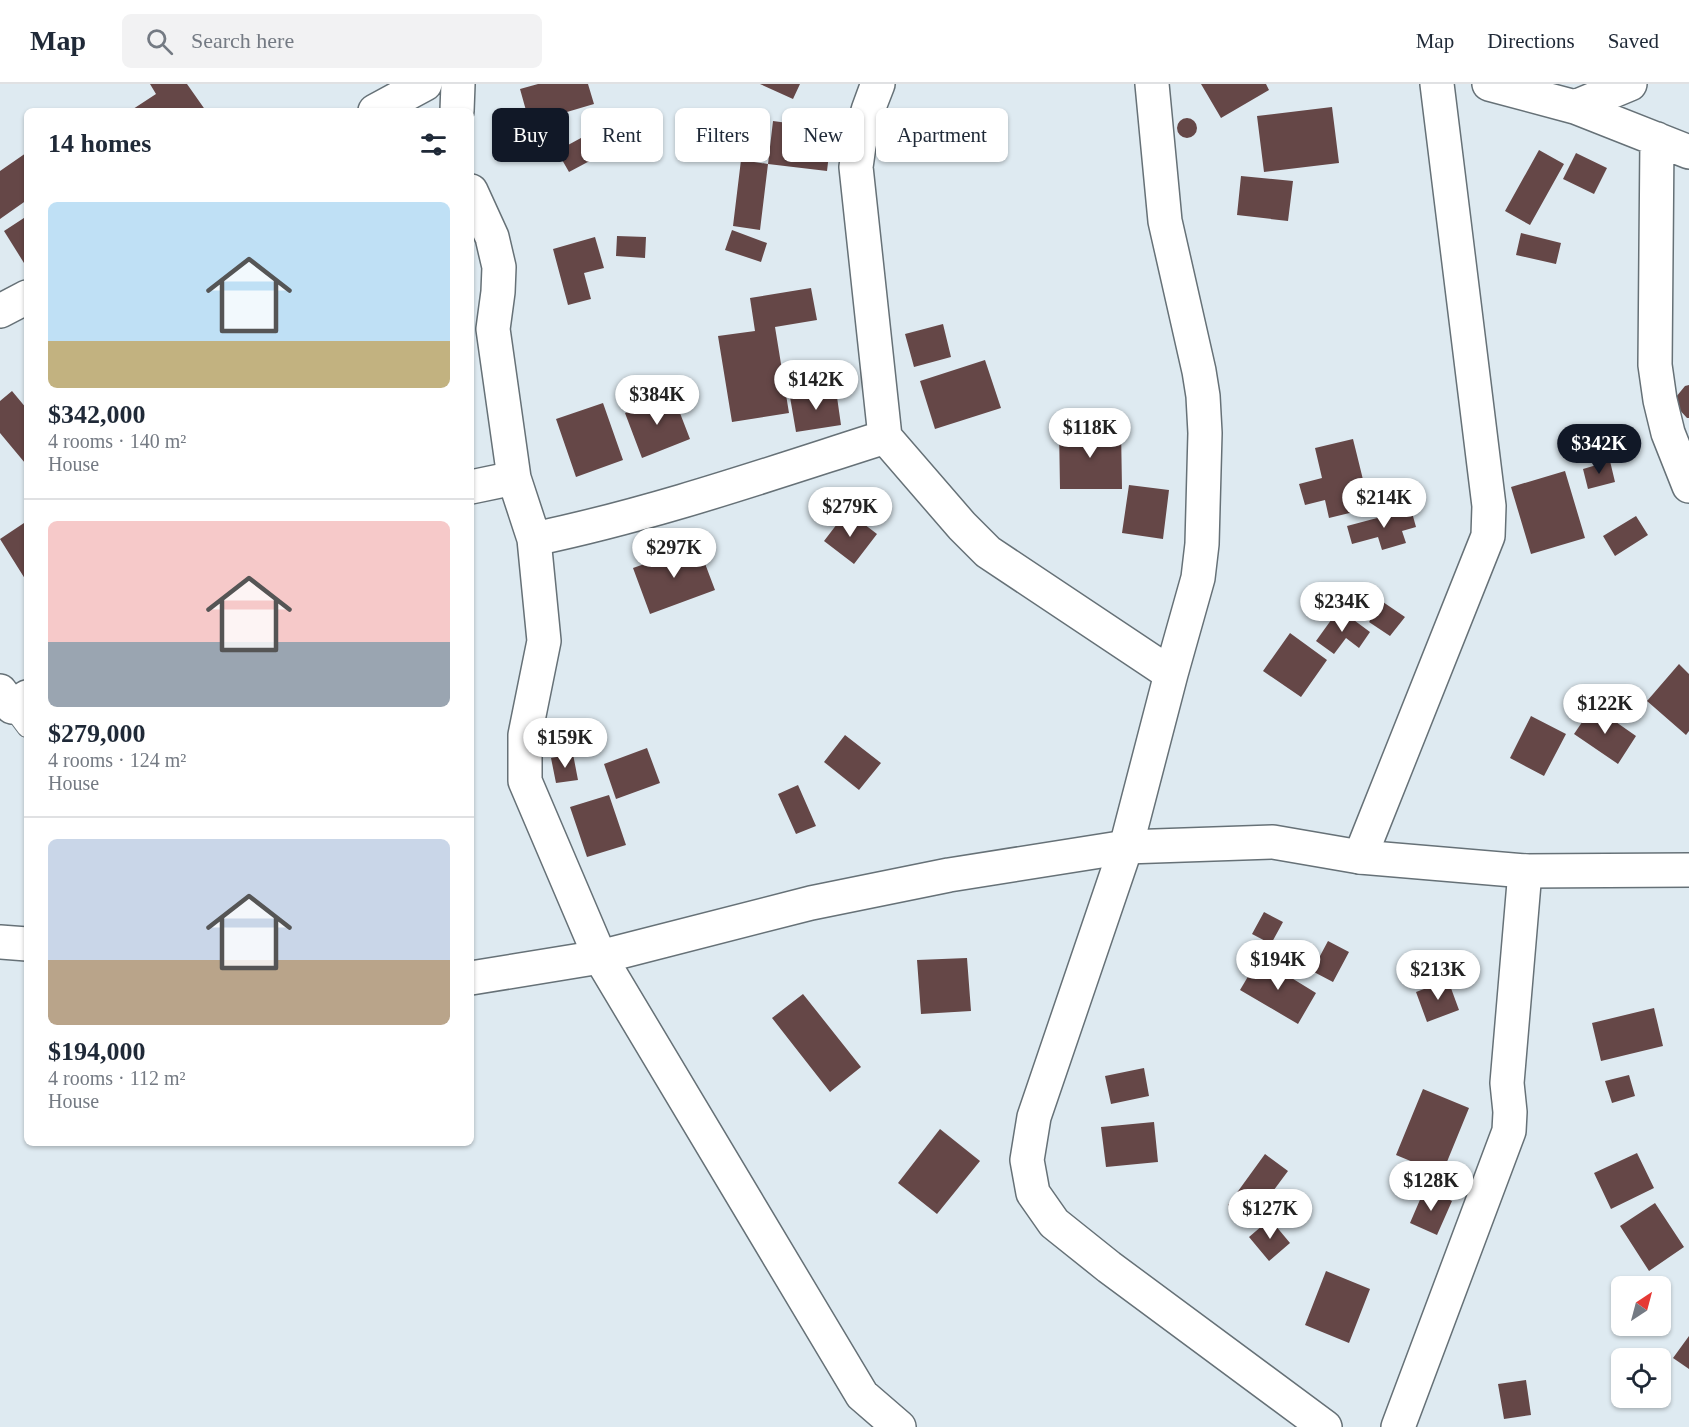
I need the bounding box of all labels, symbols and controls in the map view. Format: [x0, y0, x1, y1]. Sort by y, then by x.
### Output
search box [122, 14, 542, 68]
text: Map [30, 25, 86, 56]
icon: search [143, 25, 176, 58]
text: Search here [191, 28, 294, 53]
text: Map [1416, 29, 1454, 53]
text: Directions [1487, 29, 1575, 53]
text: Saved [1608, 29, 1659, 53]
chip: Buy [492, 108, 569, 162]
chip: Rent [581, 108, 663, 162]
chip: Filters [675, 108, 770, 162]
chip: New [782, 108, 864, 162]
chip: Apartment [876, 108, 1008, 162]
icon: filters [417, 128, 450, 161]
text: 14 homes [48, 129, 151, 158]
icon: home [195, 241, 303, 349]
pin: $142K [774, 360, 858, 411]
text: $142K [788, 368, 844, 390]
pin: $384K [615, 375, 699, 426]
text: $384K [629, 383, 685, 405]
text: $342,000 [48, 400, 146, 429]
pin: $118K [1048, 408, 1132, 459]
text: $118K [1063, 416, 1117, 438]
pin: $342K [1557, 424, 1641, 475]
text: 4 rooms · 140 m² [48, 430, 186, 452]
text: $342K [1571, 432, 1627, 454]
text: House [48, 453, 99, 475]
pin: $214K [1342, 478, 1426, 529]
text: $214K [1356, 486, 1412, 508]
pin: $279K [808, 487, 892, 538]
text: $279K [822, 495, 878, 517]
pin: $297K [632, 528, 716, 579]
text: $297K [646, 536, 702, 558]
icon: home [195, 560, 303, 668]
pin: $234K [1300, 582, 1384, 633]
text: $234K [1314, 590, 1370, 612]
pin: $122K [1563, 684, 1647, 735]
text: $122K [1577, 692, 1633, 714]
pin: $159K [523, 718, 607, 769]
text: $279,000 [48, 719, 146, 748]
text: $159K [537, 726, 593, 748]
text: 4 rooms · 124 m² [48, 749, 186, 771]
text: House [48, 772, 99, 794]
icon: home [195, 878, 303, 986]
pin: $194K [1236, 940, 1320, 991]
text: $194K [1250, 948, 1306, 970]
pin: $213K [1396, 950, 1480, 1001]
text: $213K [1410, 958, 1466, 980]
text: $194,000 [48, 1037, 146, 1066]
text: 4 rooms · 112 m² [48, 1067, 185, 1089]
text: House [48, 1090, 99, 1112]
pin: $128K [1389, 1161, 1473, 1212]
text: $128K [1403, 1169, 1459, 1191]
pin: $127K [1228, 1189, 1312, 1240]
text: $127K [1242, 1197, 1298, 1219]
north arrow [1611, 1276, 1671, 1336]
map controls [1611, 1276, 1671, 1408]
button: locate [1611, 1348, 1671, 1408]

